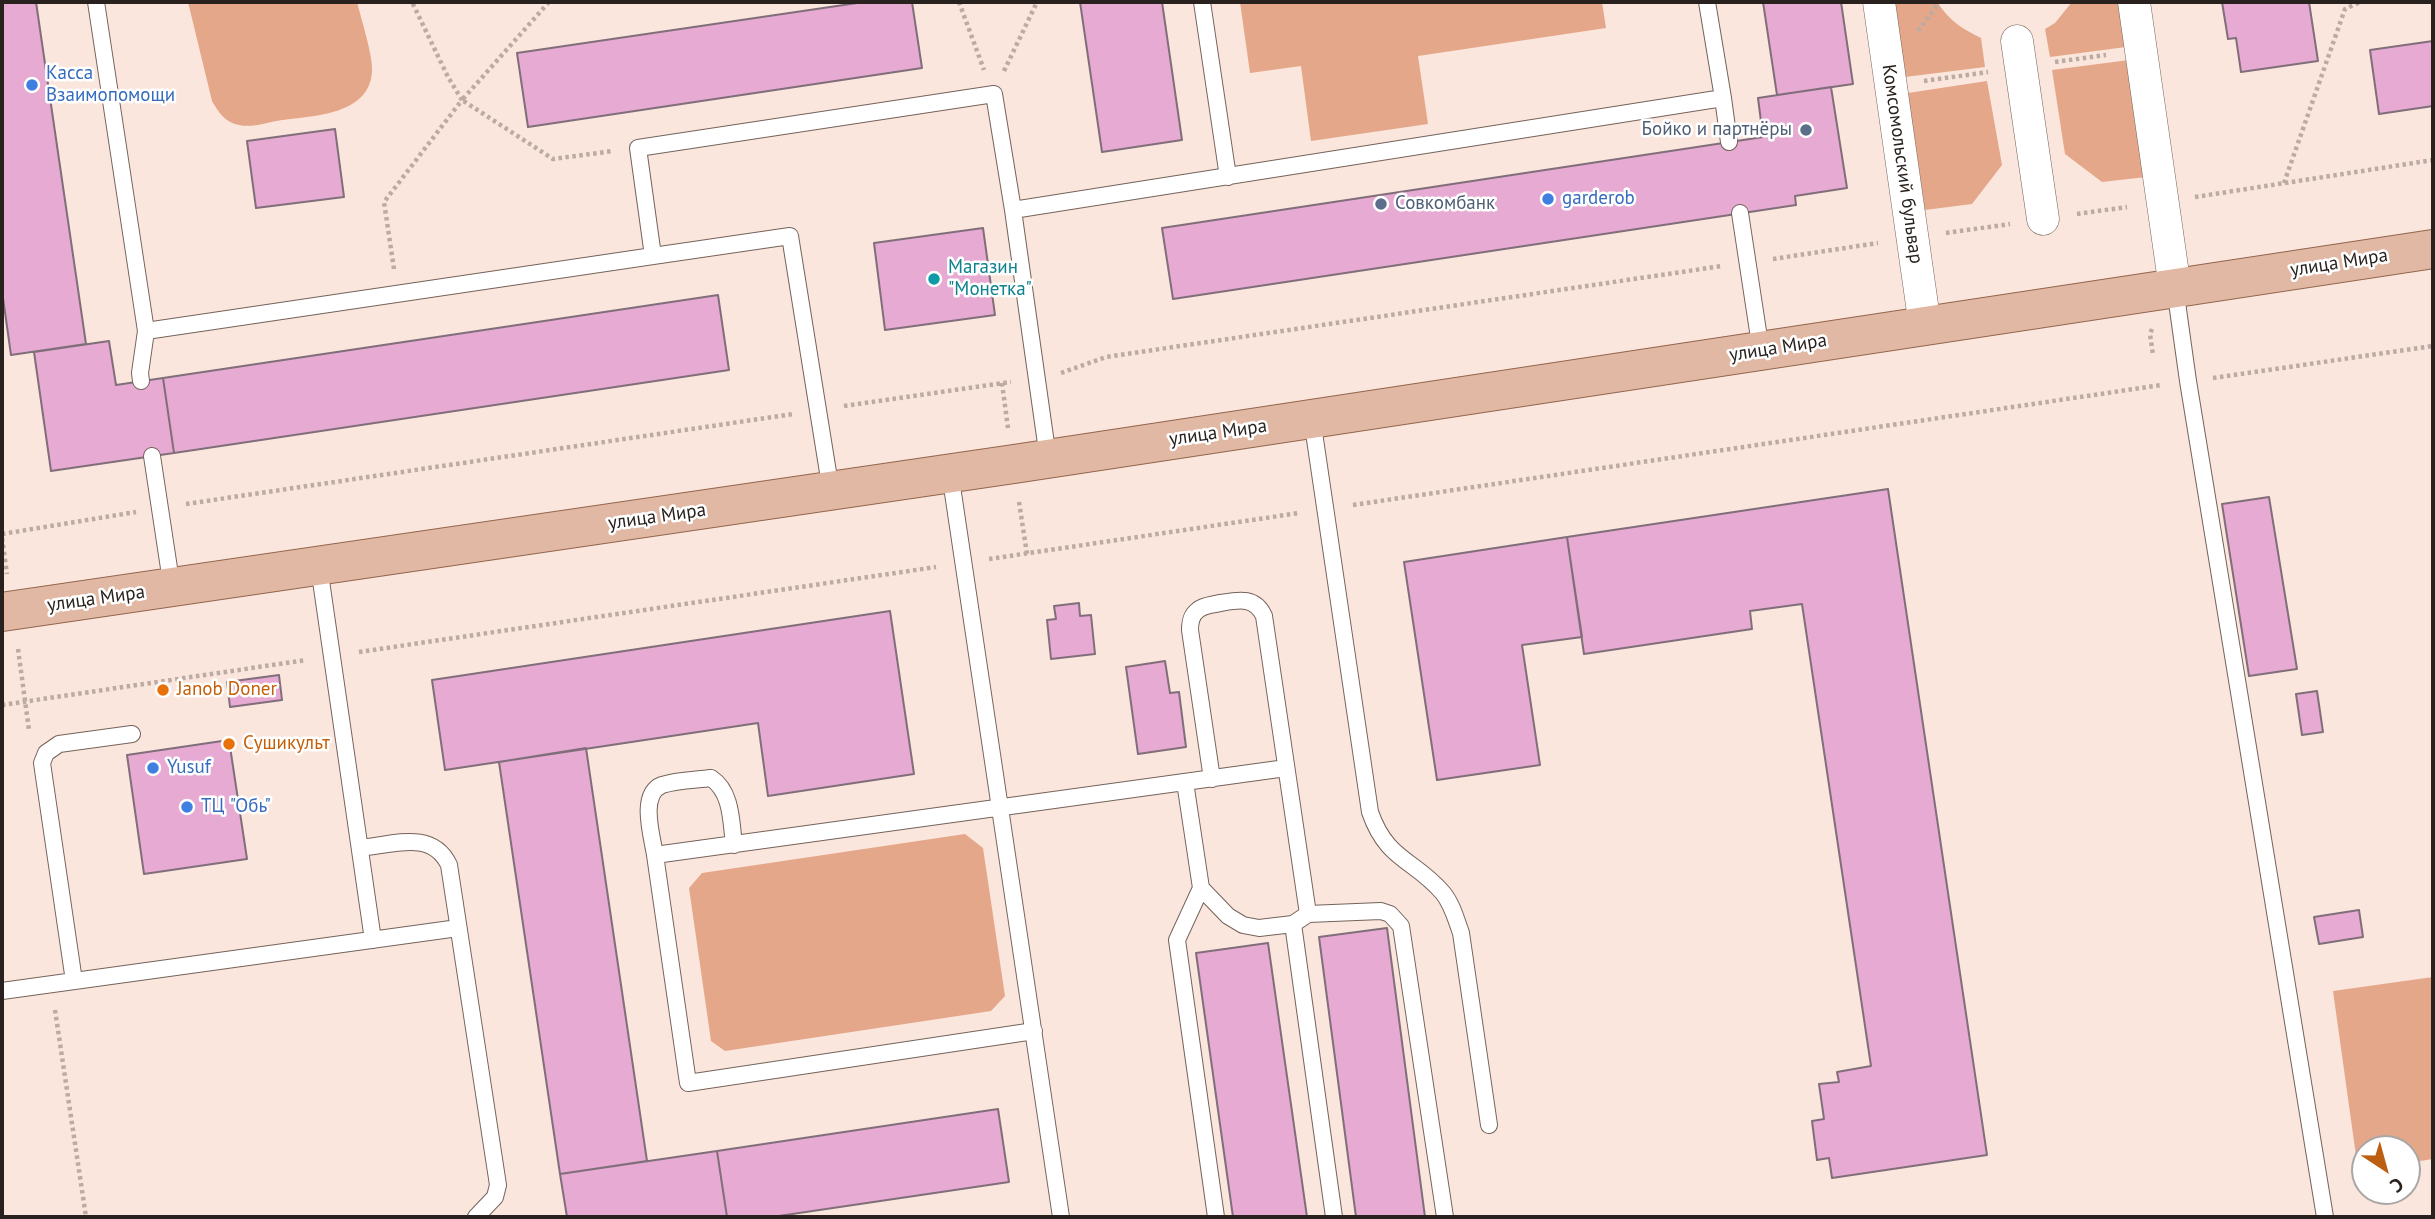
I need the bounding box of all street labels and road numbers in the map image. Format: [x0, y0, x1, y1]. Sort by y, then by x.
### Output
street label: Комсомольский бульвар [1877, 63, 1927, 265]
street label: улица Мира [2289, 244, 2389, 282]
street label: улица Мира [1728, 329, 1828, 367]
street label: улица Мира [1168, 415, 1268, 451]
street label: улица Мира [607, 499, 707, 535]
street label: улица Мира [46, 581, 146, 617]

